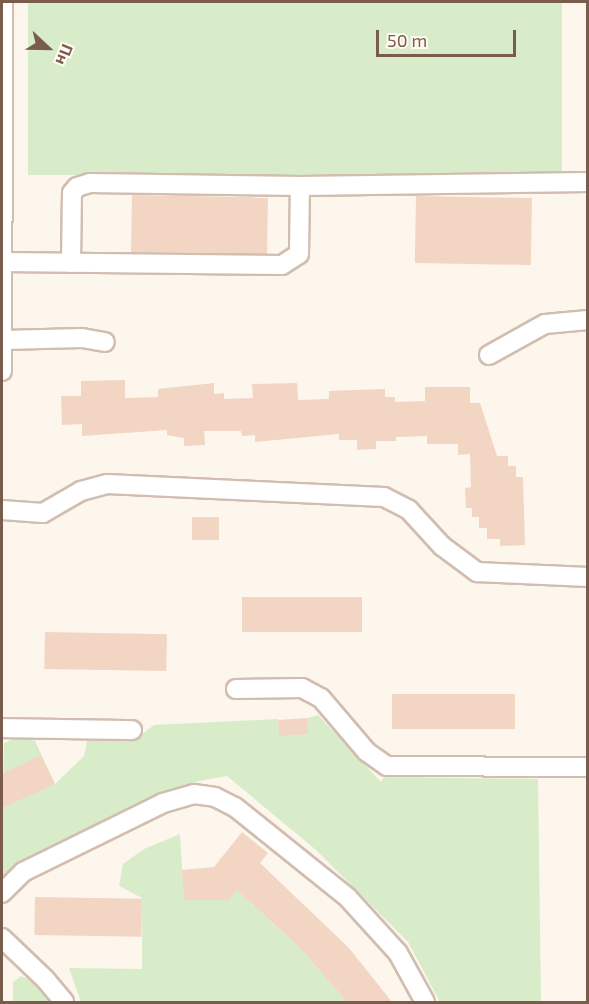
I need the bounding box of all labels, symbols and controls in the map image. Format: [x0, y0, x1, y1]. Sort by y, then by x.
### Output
north arrow [18, 18, 78, 78]
scale bar [379, 18, 518, 56]
text: 50 m [387, 29, 427, 51]
text: Пн [52, 42, 78, 68]

